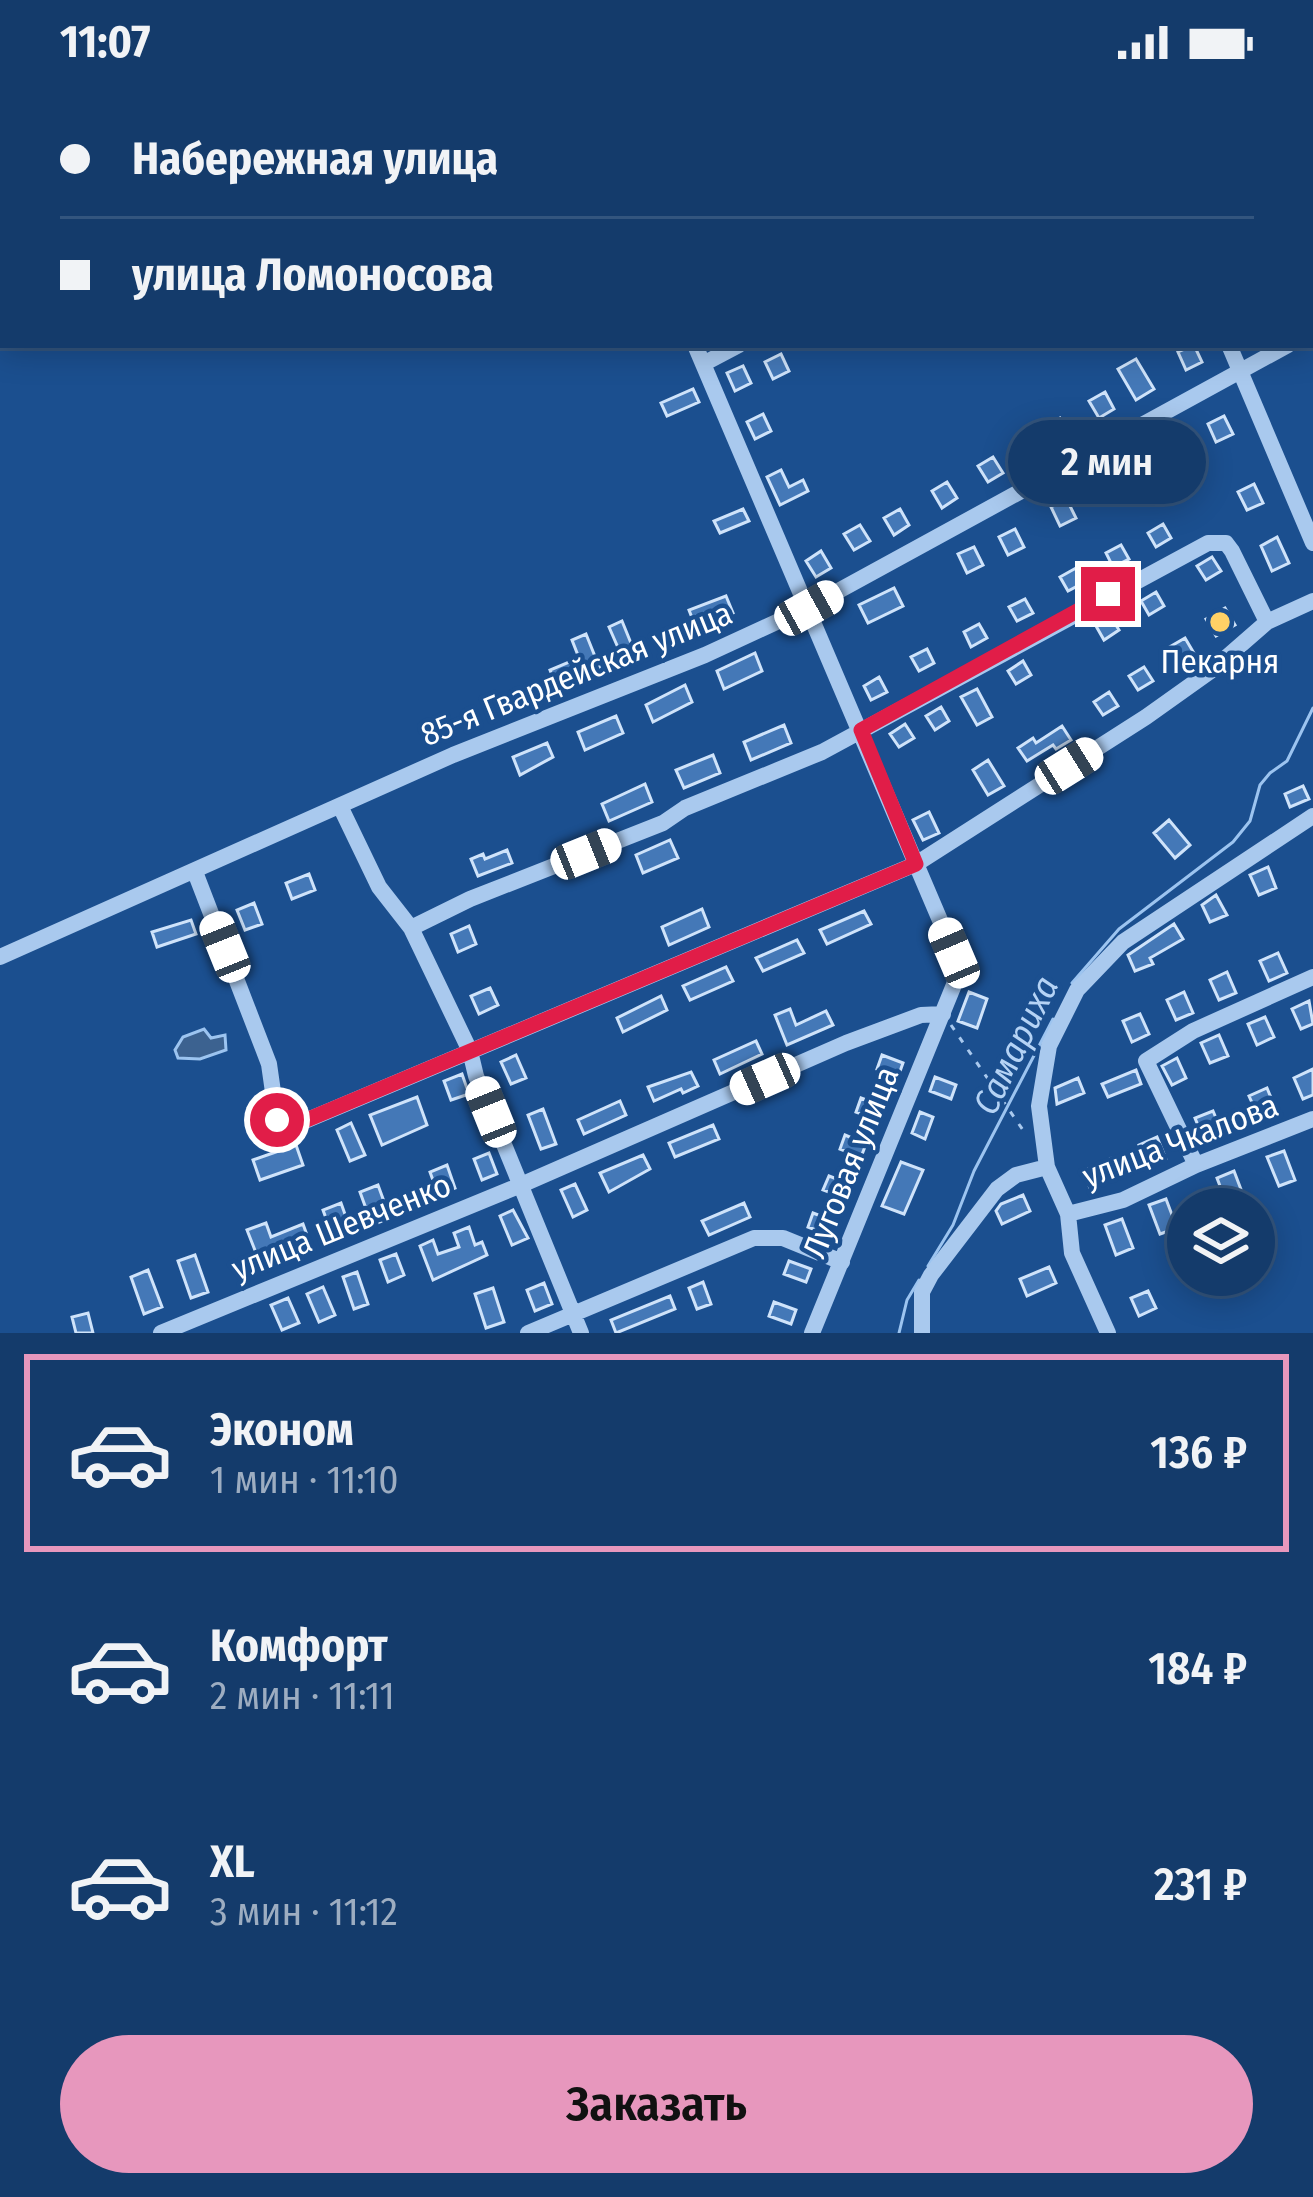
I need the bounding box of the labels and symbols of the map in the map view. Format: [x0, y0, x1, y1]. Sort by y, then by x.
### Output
callout: 2 мин [1009, 420, 1207, 504]
route end [1081, 567, 1135, 621]
car [769, 575, 849, 641]
street label: 85-я Гвардейская улица [415, 593, 738, 755]
marker: Пекарня [1207, 609, 1233, 635]
place label: Пекарня [1161, 642, 1279, 682]
car [1029, 732, 1109, 800]
car [546, 824, 626, 884]
car [195, 907, 255, 987]
car [923, 913, 985, 993]
water label: Самариха [964, 969, 1068, 1122]
car [725, 1048, 805, 1110]
street label: Луговая улица [794, 1061, 907, 1264]
car [461, 1072, 521, 1152]
street label: улица Чкалова [1077, 1085, 1284, 1197]
route start [250, 1093, 304, 1147]
street label: улица Шевченко [226, 1165, 457, 1289]

